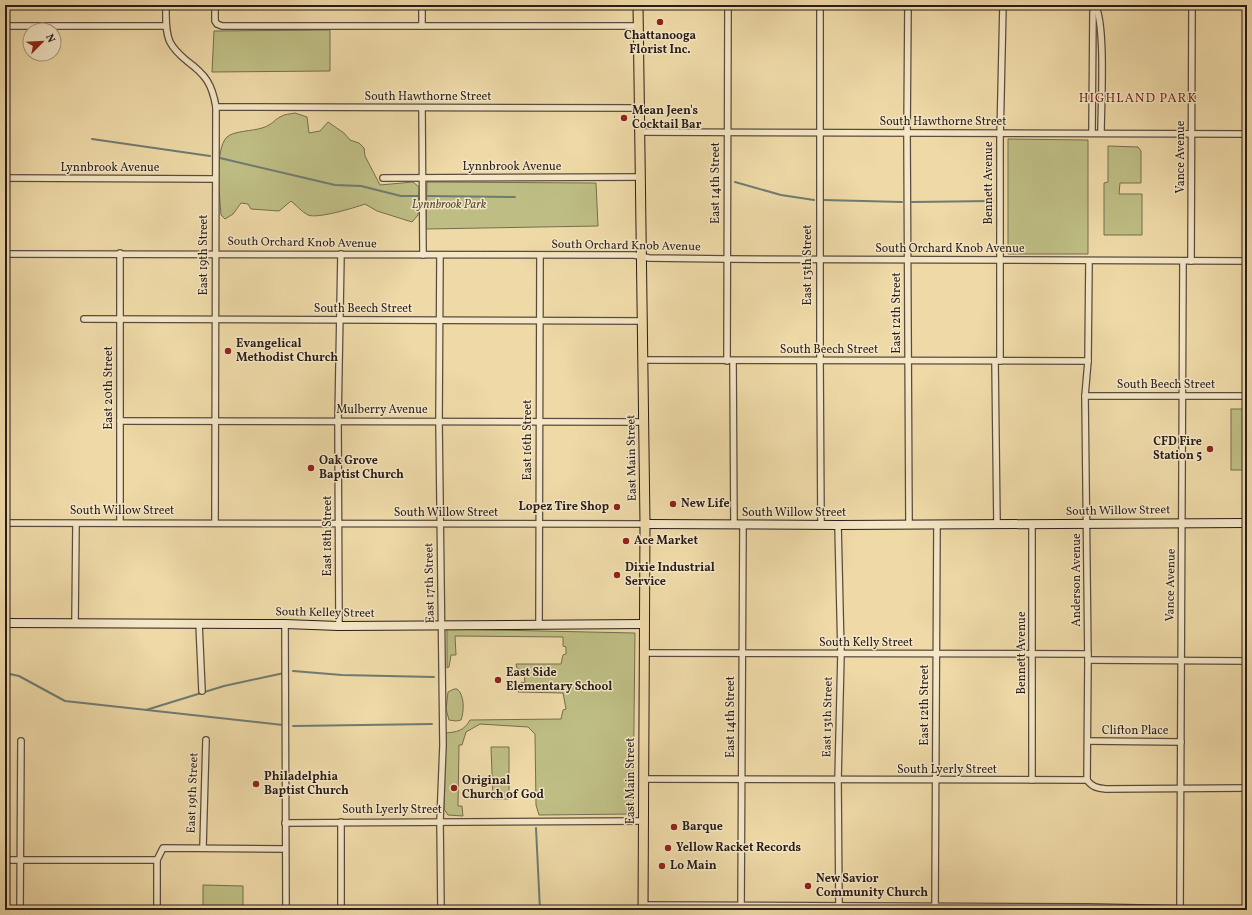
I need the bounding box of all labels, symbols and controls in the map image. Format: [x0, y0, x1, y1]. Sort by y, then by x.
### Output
marker: Chattanooga Florist Inc. [655, 17, 665, 27]
north arrow [22, 22, 62, 62]
place label: Chattanooga Florist Inc. [624, 28, 696, 58]
text: N [41, 32, 58, 45]
street label: South Hawthorne Street [365, 89, 491, 105]
district label: HIGHLAND PARK [1079, 90, 1197, 108]
place label: Mean Jeen's Cocktail Bar [632, 103, 702, 133]
marker: Mean Jeen's Cocktail Bar [619, 113, 629, 123]
street label: South Hawthorne Street [880, 114, 1006, 130]
street label: Vance Avenue [1173, 120, 1189, 194]
street label: Bennett Avenue [981, 141, 997, 225]
street label: East 14th Street [708, 142, 724, 224]
street label: Lynnbrook Avenue [462, 159, 562, 175]
street label: Lynnbrook Avenue [60, 160, 160, 176]
park label: Lynnbrook Park [412, 197, 487, 213]
street label: East 19th Street [196, 214, 212, 296]
street label: East 13th Street [800, 225, 816, 305]
street label: South Orchard Knob Avenue [227, 234, 377, 252]
street label: South Orchard Knob Avenue [551, 237, 701, 255]
street label: South Orchard Knob Avenue [875, 241, 1025, 257]
street label: East 12th Street [889, 272, 905, 354]
street label: South Beech Street [314, 301, 412, 317]
place label: Evangelical Methodist Church [236, 336, 338, 366]
street label: South Beech Street [780, 342, 878, 358]
street label: East 20th Street [101, 346, 117, 430]
marker: Evangelical Methodist Church [223, 346, 233, 356]
street label: South Beech Street [1117, 377, 1215, 393]
street label: East 16th Street [520, 400, 536, 480]
street label: Mulberry Avenue [336, 402, 428, 418]
street label: East Main Street [623, 415, 641, 501]
place label: CFD Fire Station 5 [1153, 434, 1202, 464]
marker: CFD Fire Station 5 [1205, 444, 1215, 454]
place label: Oak Grove Baptist Church [319, 453, 404, 483]
marker: Oak Grove Baptist Church [306, 463, 316, 473]
street label: East 18th Street [320, 496, 336, 576]
place label: New Life [681, 496, 730, 512]
place label: Lopez Tire Shop [519, 499, 609, 515]
marker: New Life [668, 499, 678, 509]
marker: Lopez Tire Shop [612, 502, 622, 512]
street label: South Willow Street [1066, 502, 1170, 520]
street label: South Willow Street [70, 503, 174, 519]
street label: South Willow Street [394, 505, 498, 521]
street label: South Willow Street [742, 505, 846, 521]
place label: Ace Market [634, 533, 698, 549]
street label: Anderson Avenue [1069, 533, 1085, 627]
marker: Ace Market [621, 536, 631, 546]
street label: East 17th Street [421, 543, 439, 623]
street label: Vance Avenue [1162, 548, 1180, 622]
place label: Dixie Industrial Service [625, 560, 715, 590]
marker: Dixie Industrial Service [612, 570, 622, 580]
street label: South Kelley Street [275, 604, 375, 622]
street label: Bennett Avenue [1014, 611, 1030, 695]
street label: South Kelly Street [819, 635, 913, 651]
street label: East 12th Street [917, 664, 933, 746]
place label: East Side Elementary School [506, 665, 612, 695]
marker: East Side Elementary School [493, 675, 503, 685]
street label: East 14th Street [723, 676, 739, 758]
street label: East 13th Street [819, 676, 837, 758]
street label: Clifton Place [1102, 723, 1169, 739]
street label: East Main Street [623, 738, 639, 824]
street label: East 19th Street [184, 752, 202, 834]
street label: South Lyerly Street [897, 762, 997, 778]
place label: Philadelphia Baptist Church [264, 769, 349, 799]
place label: Original Church of God [462, 773, 544, 803]
marker: Philadelphia Baptist Church [251, 779, 261, 789]
marker: Original Church of God [449, 783, 459, 793]
street label: South Lyerly Street [342, 802, 442, 818]
place label: Barque [682, 819, 723, 835]
marker: Barque [669, 822, 679, 832]
place label: Yellow Racket Records [676, 840, 802, 856]
marker: Yellow Racket Records [663, 843, 673, 853]
place label: Lo Main [670, 858, 717, 874]
marker: Lo Main [657, 861, 667, 871]
place label: New Savior Community Church [816, 871, 928, 901]
marker: New Savior Community Church [803, 881, 813, 891]

